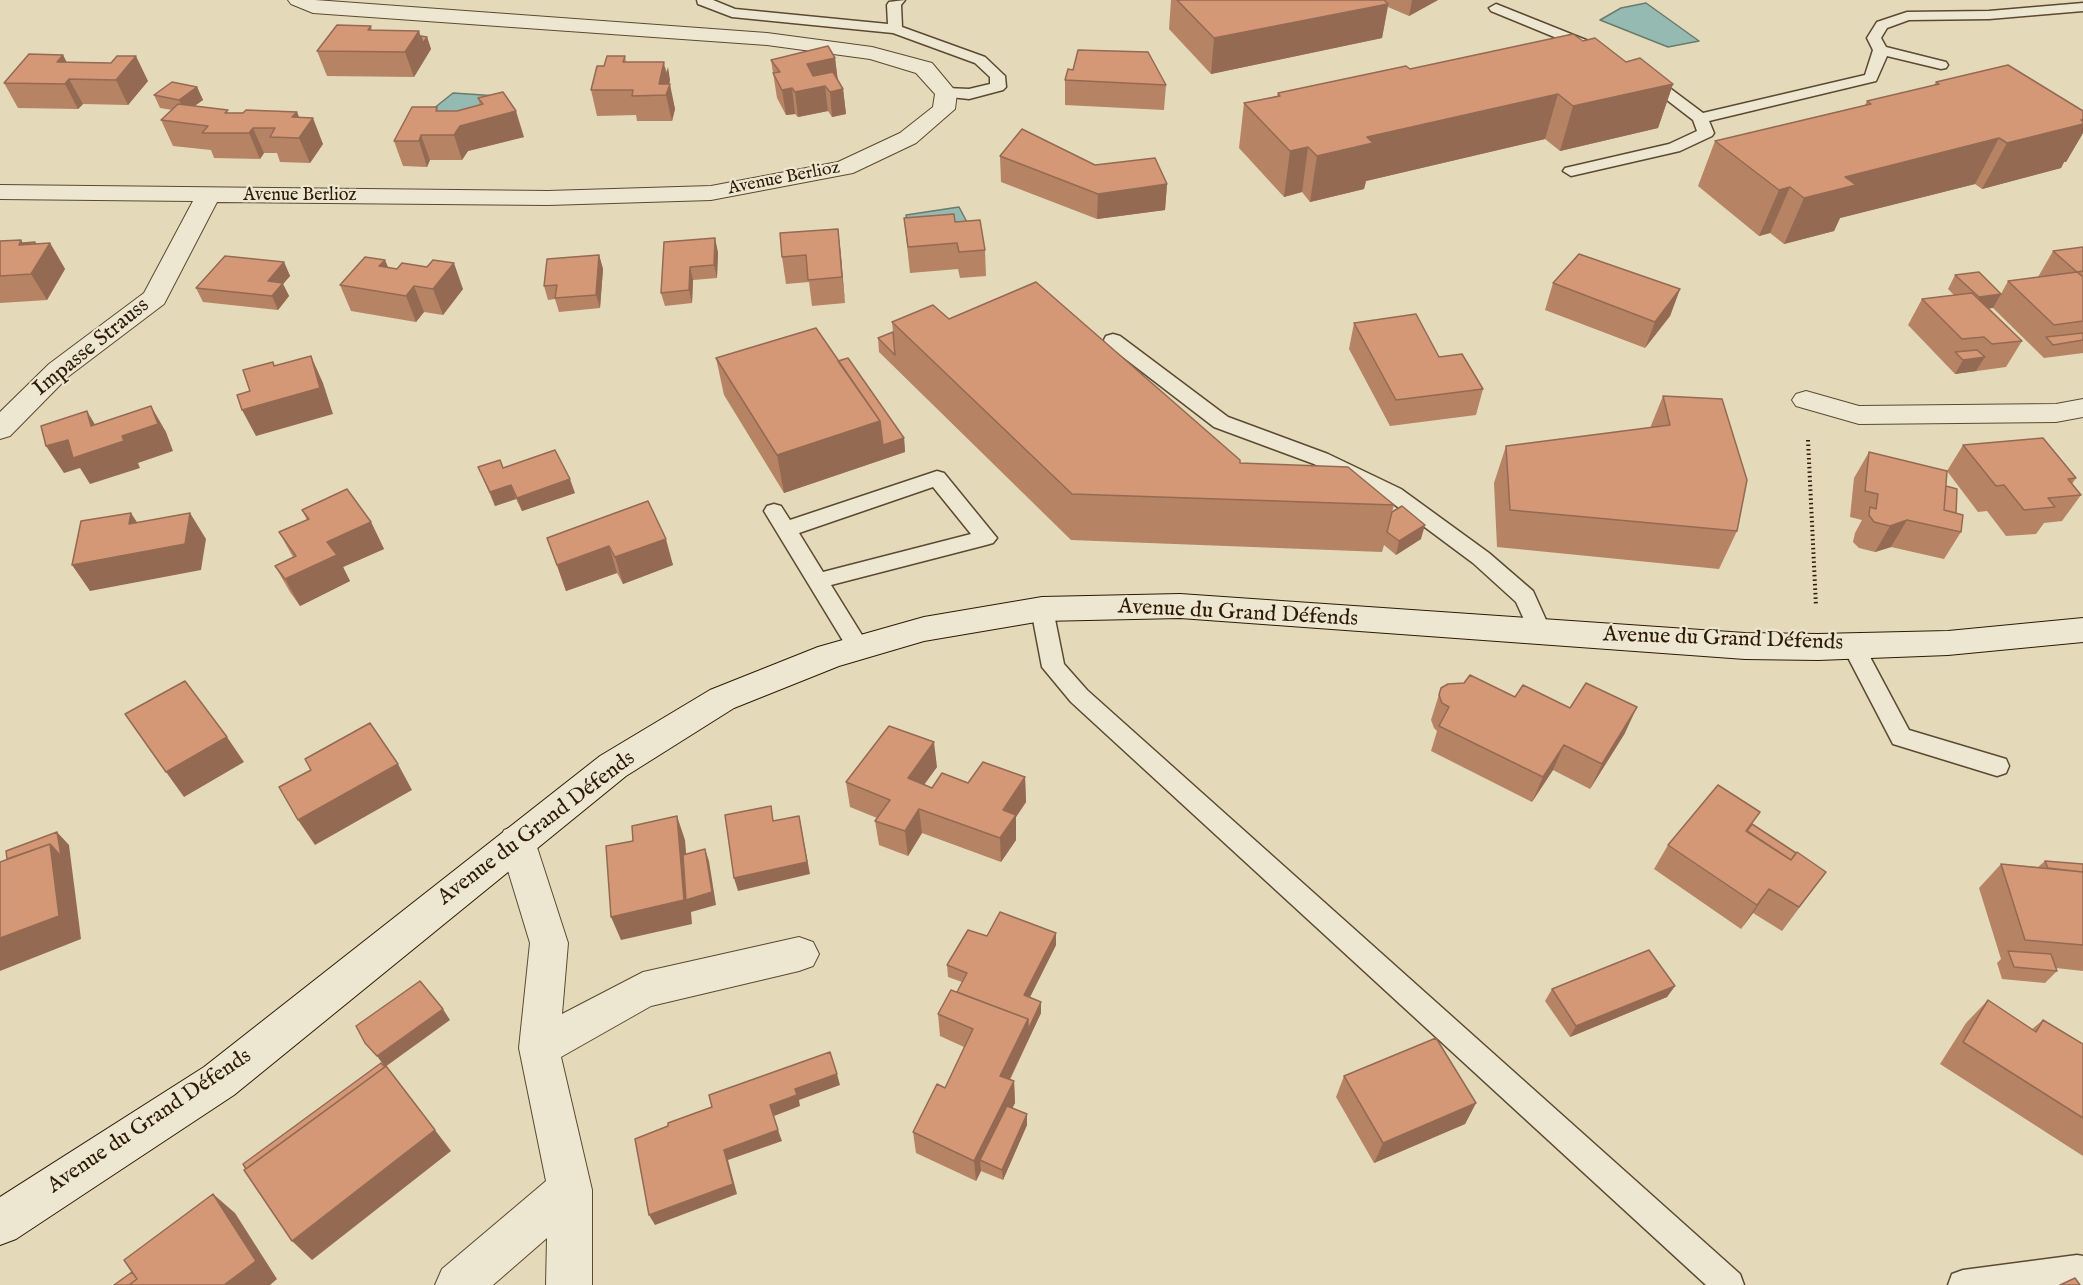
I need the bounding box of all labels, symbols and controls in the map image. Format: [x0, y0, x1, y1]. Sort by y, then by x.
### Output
street label: Avenue Berlioz [726, 158, 842, 200]
street label: Avenue Berlioz [243, 185, 357, 207]
street label: Impasse Strauss [29, 293, 155, 403]
street label: Avenue du Grand Défends [1117, 595, 1359, 633]
street label: Avenue du Grand Défends [1602, 623, 1844, 657]
street label: Avenue du Grand Défends [433, 746, 641, 912]
street label: Avenue du Grand Défends [43, 1044, 257, 1200]

